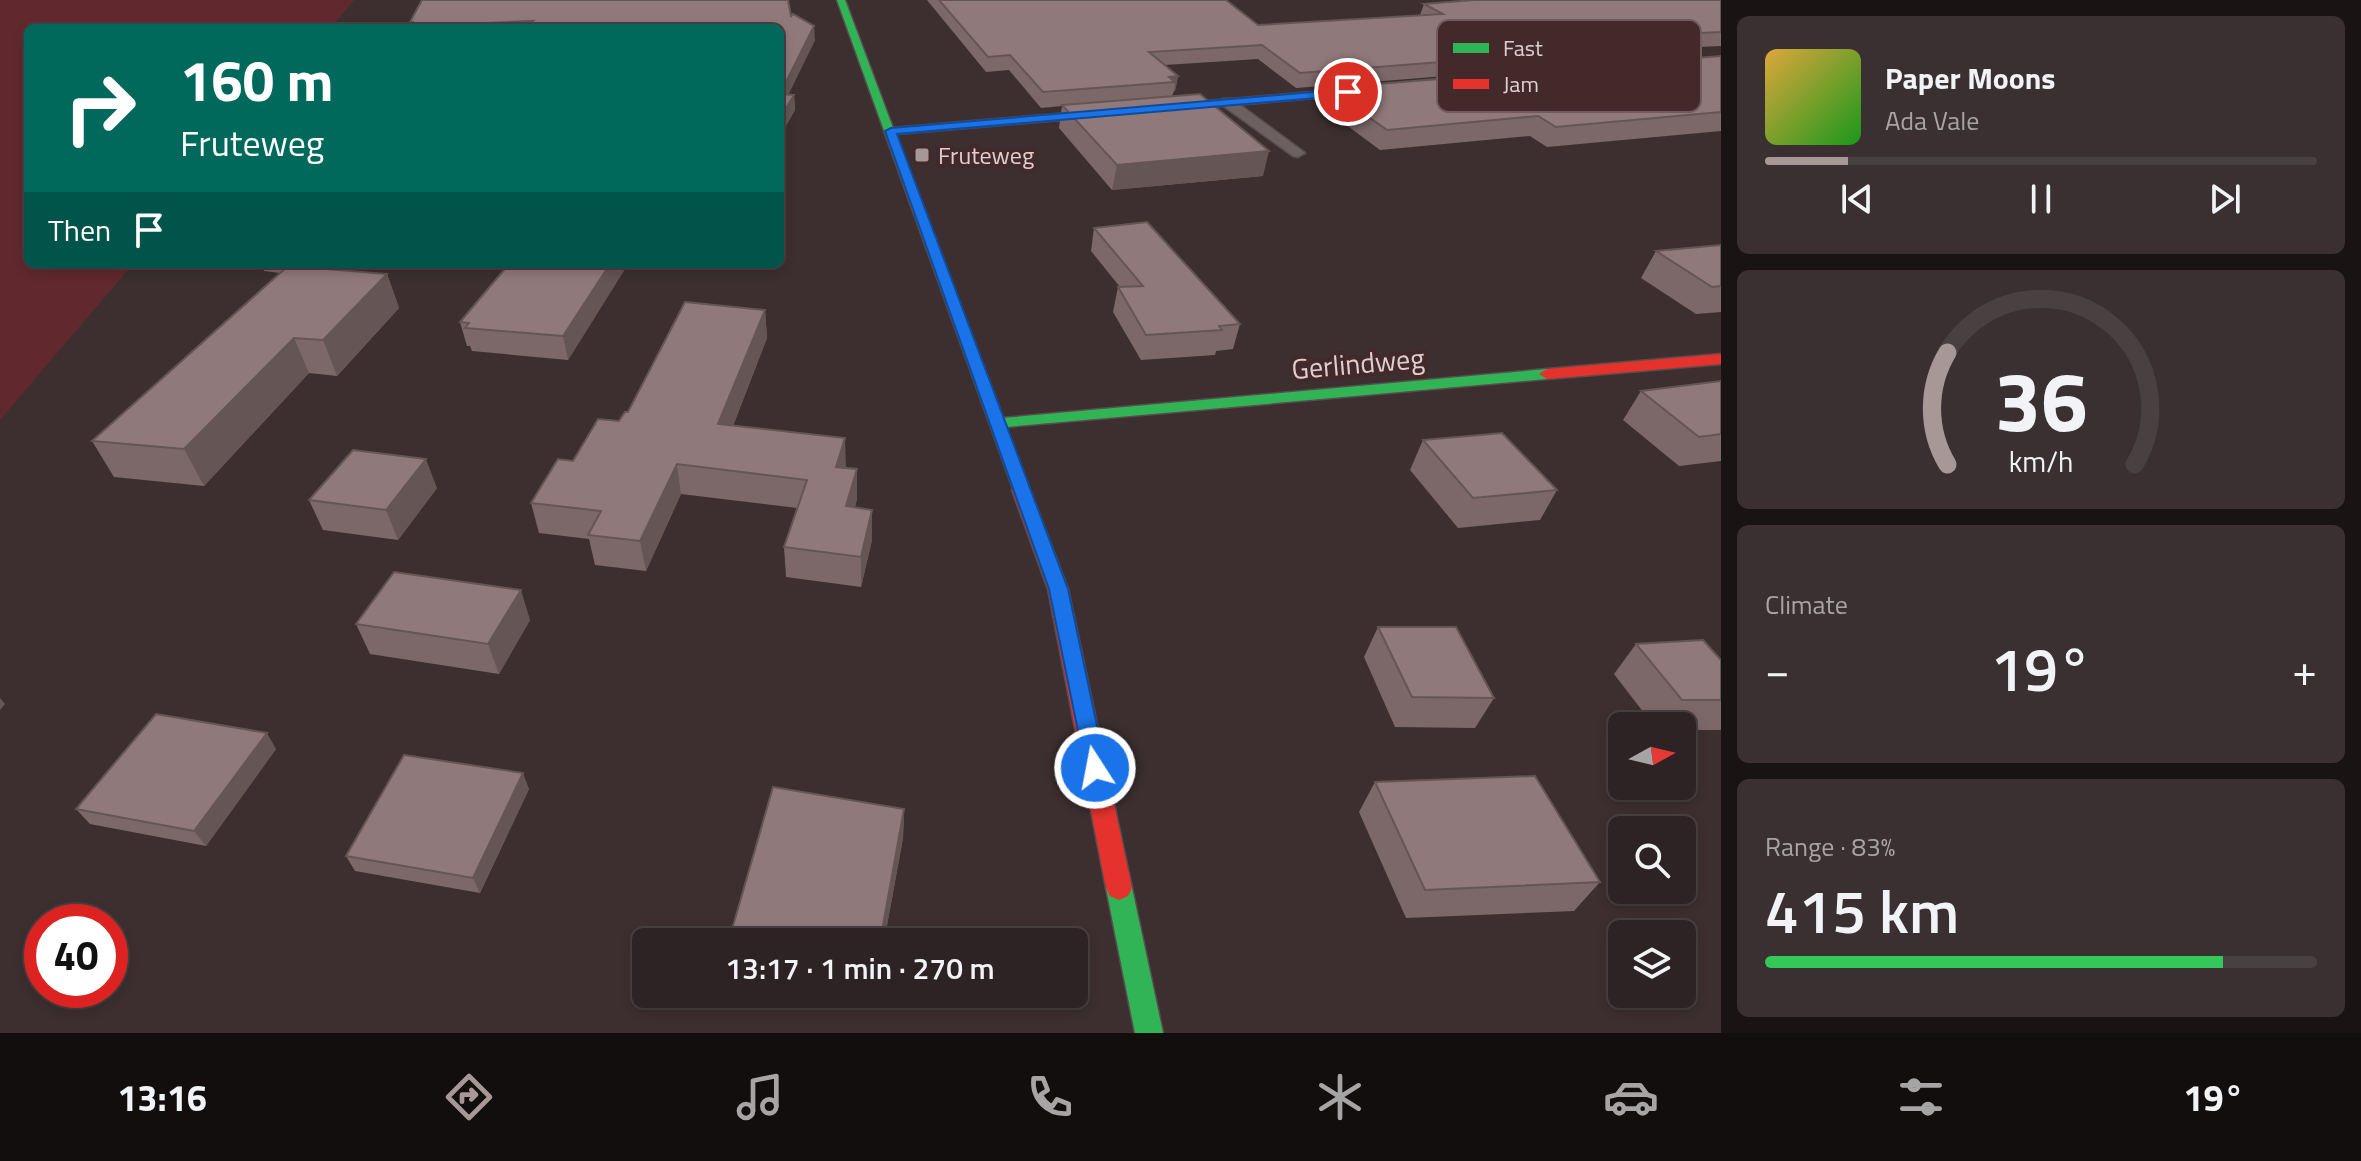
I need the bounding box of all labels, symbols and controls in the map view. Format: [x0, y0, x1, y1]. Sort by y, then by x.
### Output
legend [1437, 20, 1701, 112]
text: Fast [1503, 31, 1543, 65]
text: 160 m [180, 38, 333, 123]
text: Paper Moons [1885, 55, 2055, 101]
icon: right [48, 56, 152, 160]
pin [1314, 58, 1382, 126]
text: Jam [1503, 67, 1539, 101]
icon: arrive [1326, 70, 1370, 114]
text: Ada Vale [1885, 101, 1979, 140]
text: Fruteweg [180, 115, 324, 170]
place label: Fruteweg [938, 137, 1034, 173]
marker: Fruteweg [913, 146, 931, 164]
icon: previous [1835, 177, 1879, 221]
icon: pause [2019, 177, 2063, 221]
icon: next [2203, 177, 2247, 221]
text: Then [48, 207, 111, 253]
icon: arrive [127, 208, 171, 252]
street label: Gerlindweg [1290, 336, 1426, 390]
text: 36 [1994, 337, 2088, 463]
text: km/h [2009, 441, 2073, 484]
text: Climate [1765, 585, 1848, 624]
text: 19° [1991, 623, 2091, 714]
text: − [1765, 636, 1790, 703]
text: + [2292, 636, 2317, 703]
north arrow [1608, 712, 1696, 800]
map controls [1608, 712, 1696, 1008]
position arrow [1053, 726, 1137, 810]
button: search [1608, 816, 1696, 904]
text: Range · 83% [1765, 827, 1895, 866]
text: 415 km [1765, 865, 1959, 956]
speed limit sign: 40 [24, 904, 128, 1008]
button: layers [1608, 920, 1696, 1008]
text: 13:17 · 1 min · 270 m [725, 945, 995, 991]
icon: directions [441, 1069, 497, 1125]
icon: music [732, 1069, 788, 1125]
icon: phone [1022, 1069, 1078, 1125]
icon: climate [1312, 1069, 1368, 1125]
icon: car [1603, 1069, 1659, 1125]
icon: filters [1893, 1069, 1949, 1125]
text: 13:16 [117, 1070, 207, 1125]
text: 19° [2183, 1070, 2244, 1125]

